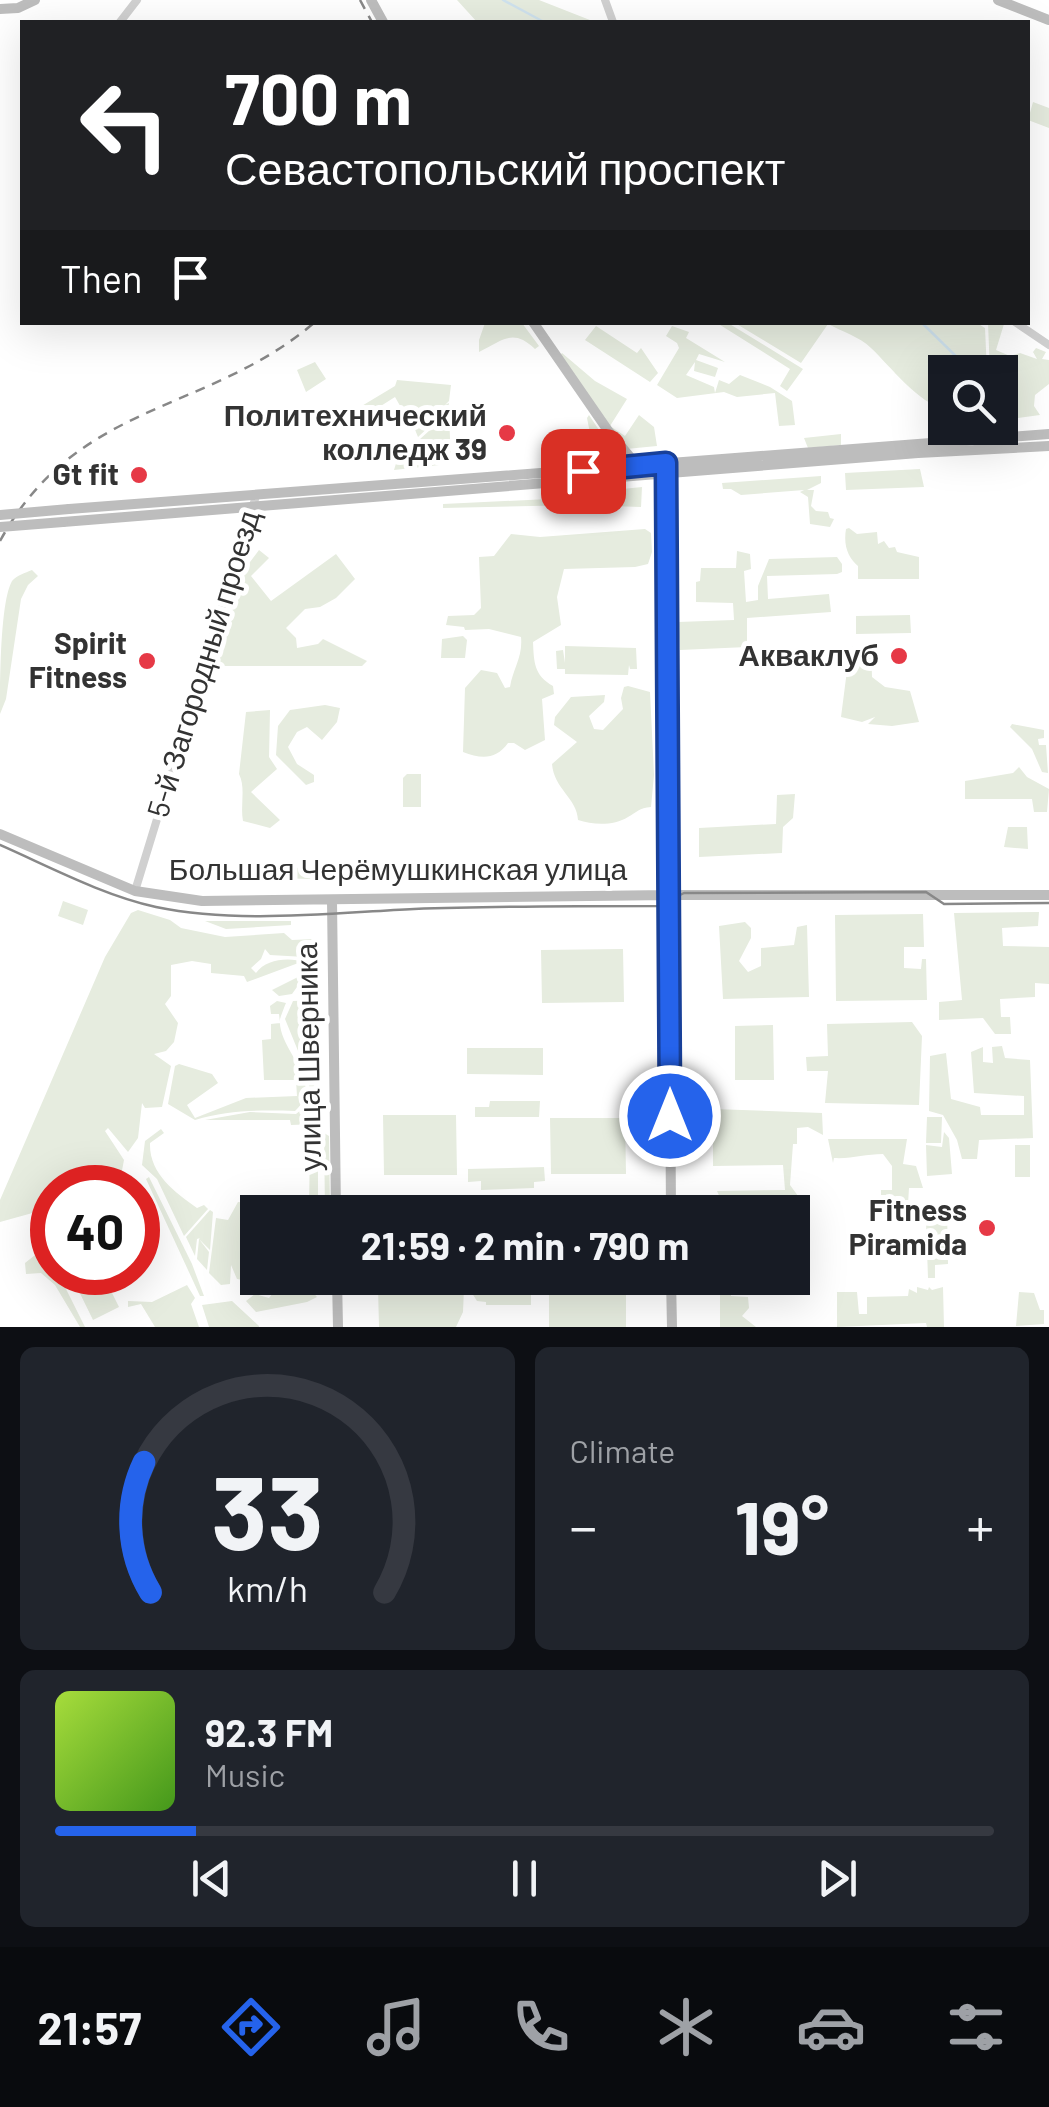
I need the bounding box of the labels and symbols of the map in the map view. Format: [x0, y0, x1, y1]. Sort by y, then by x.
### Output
place label: Политехнический колледж 39 [224, 396, 487, 466]
marker: Политехнический колледж 39 [496, 422, 518, 444]
pin [541, 429, 626, 514]
place label: Gt fit [53, 455, 119, 491]
marker: Gt fit [128, 464, 150, 486]
street label: 5-й Загородный проезд [138, 506, 266, 821]
place label: Spirit Fitness [29, 624, 127, 694]
place label: Акваклуб [738, 636, 879, 672]
marker: Акваклуб [888, 645, 910, 667]
marker: Spirit Fitness [136, 650, 158, 672]
street label: Большая Черёмушкинская улица [169, 850, 628, 886]
street label: улица Шверника [287, 942, 327, 1172]
position arrow [618, 1064, 722, 1168]
speed limit sign: 40 [30, 1165, 160, 1295]
place label: Fitness Piramida [849, 1191, 967, 1261]
marker: Fitness Piramida [976, 1217, 998, 1239]

